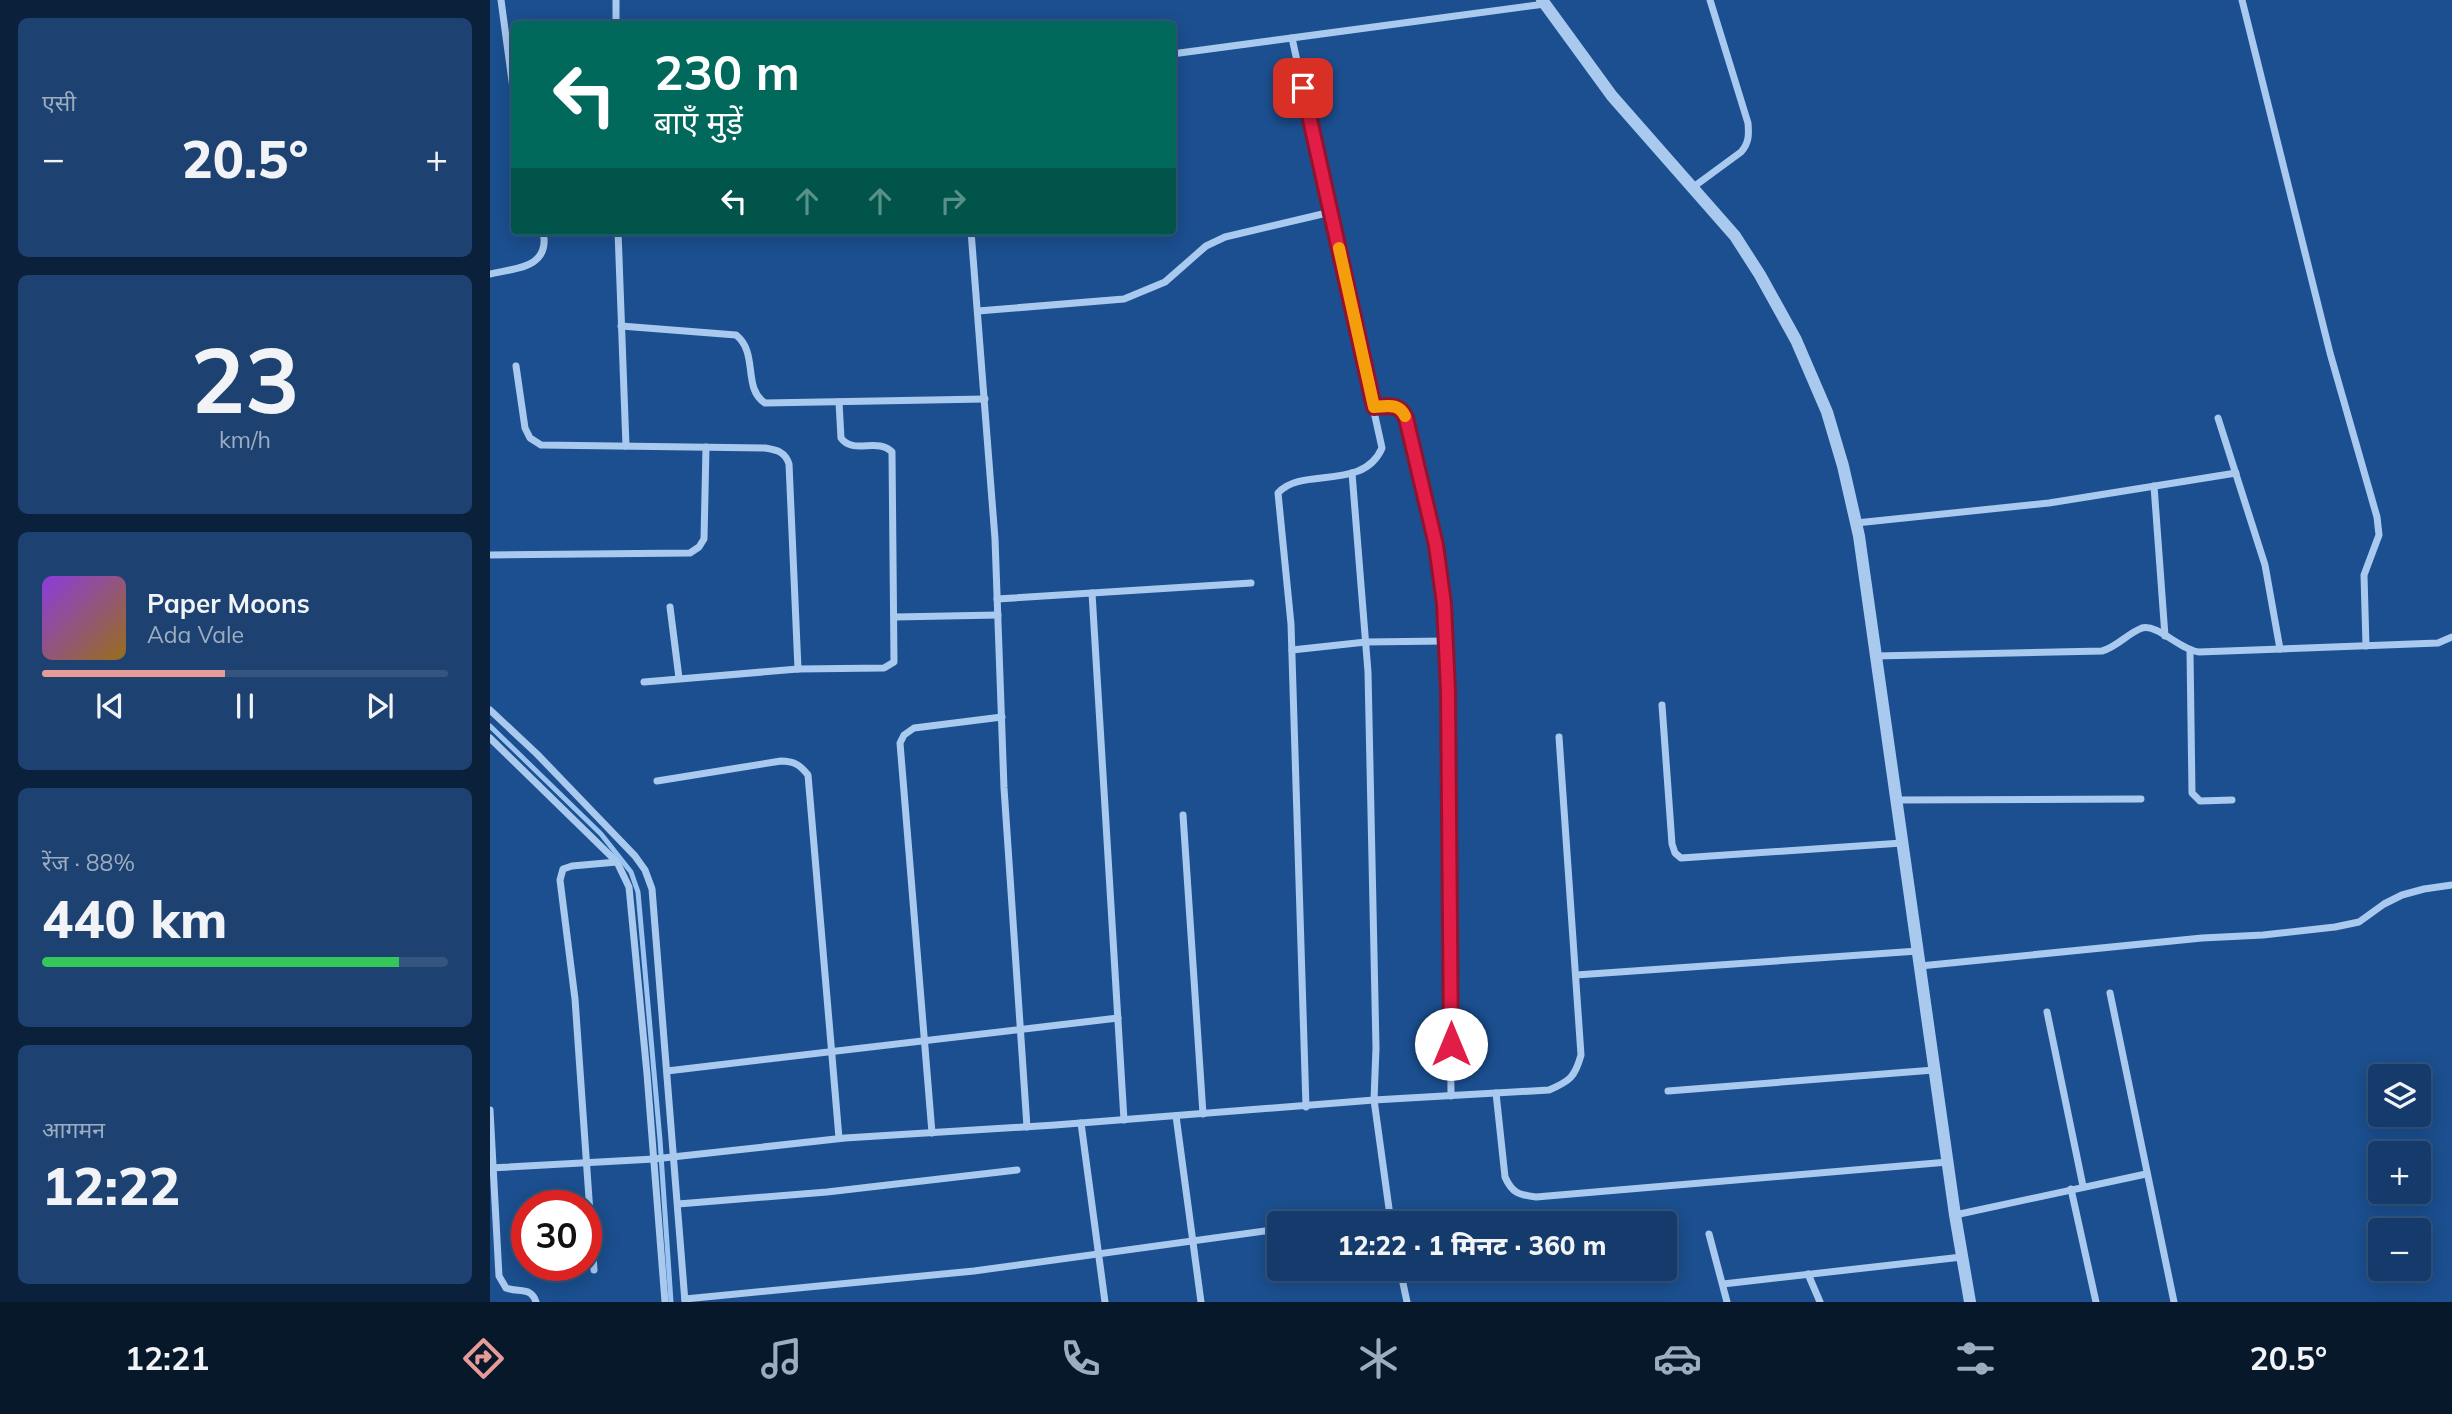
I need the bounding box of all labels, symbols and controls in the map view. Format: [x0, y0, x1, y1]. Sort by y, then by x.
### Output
text: 230 m [654, 41, 800, 102]
icon: left [539, 49, 630, 140]
pin [1273, 58, 1333, 118]
icon: arrive [1284, 69, 1322, 107]
text: एसी [42, 88, 76, 117]
text: बाएँ मुड़ें [654, 102, 743, 142]
text: 20.5° [181, 126, 309, 191]
text: − [42, 134, 65, 182]
text: + [425, 134, 448, 182]
icon: left [715, 182, 753, 220]
icon: ahead [788, 182, 826, 220]
icon: ahead [861, 182, 899, 220]
icon: right [934, 182, 972, 220]
text: 23 [190, 322, 300, 436]
text: km/h [219, 425, 271, 454]
text: Paper Moons [147, 587, 310, 620]
text: Ada Vale [147, 620, 244, 649]
icon: previous [91, 687, 129, 725]
icon: pause [226, 687, 264, 725]
icon: next [361, 687, 399, 725]
text: रेंज · 88% [42, 848, 135, 877]
text: 440 km [42, 886, 227, 951]
position arrow [1414, 1007, 1488, 1081]
map controls [2368, 1064, 2431, 1281]
button: layers [2368, 1064, 2431, 1127]
text: आगमन [42, 1115, 105, 1144]
button: + [2368, 1141, 2431, 1204]
text: 12:22 [42, 1153, 180, 1218]
speed limit sign: 30 [511, 1190, 602, 1281]
button: − [2368, 1218, 2431, 1281]
text: 12:22 · 1 मिनट · 360 m [1338, 1229, 1606, 1262]
icon: directions [459, 1334, 508, 1383]
icon: music [757, 1334, 806, 1383]
icon: phone [1056, 1334, 1105, 1383]
icon: climate [1354, 1334, 1403, 1383]
icon: car [1653, 1334, 1702, 1383]
icon: filters [1951, 1334, 2000, 1383]
text: 12:21 [125, 1338, 209, 1378]
text: 20.5° [2250, 1338, 2327, 1378]

